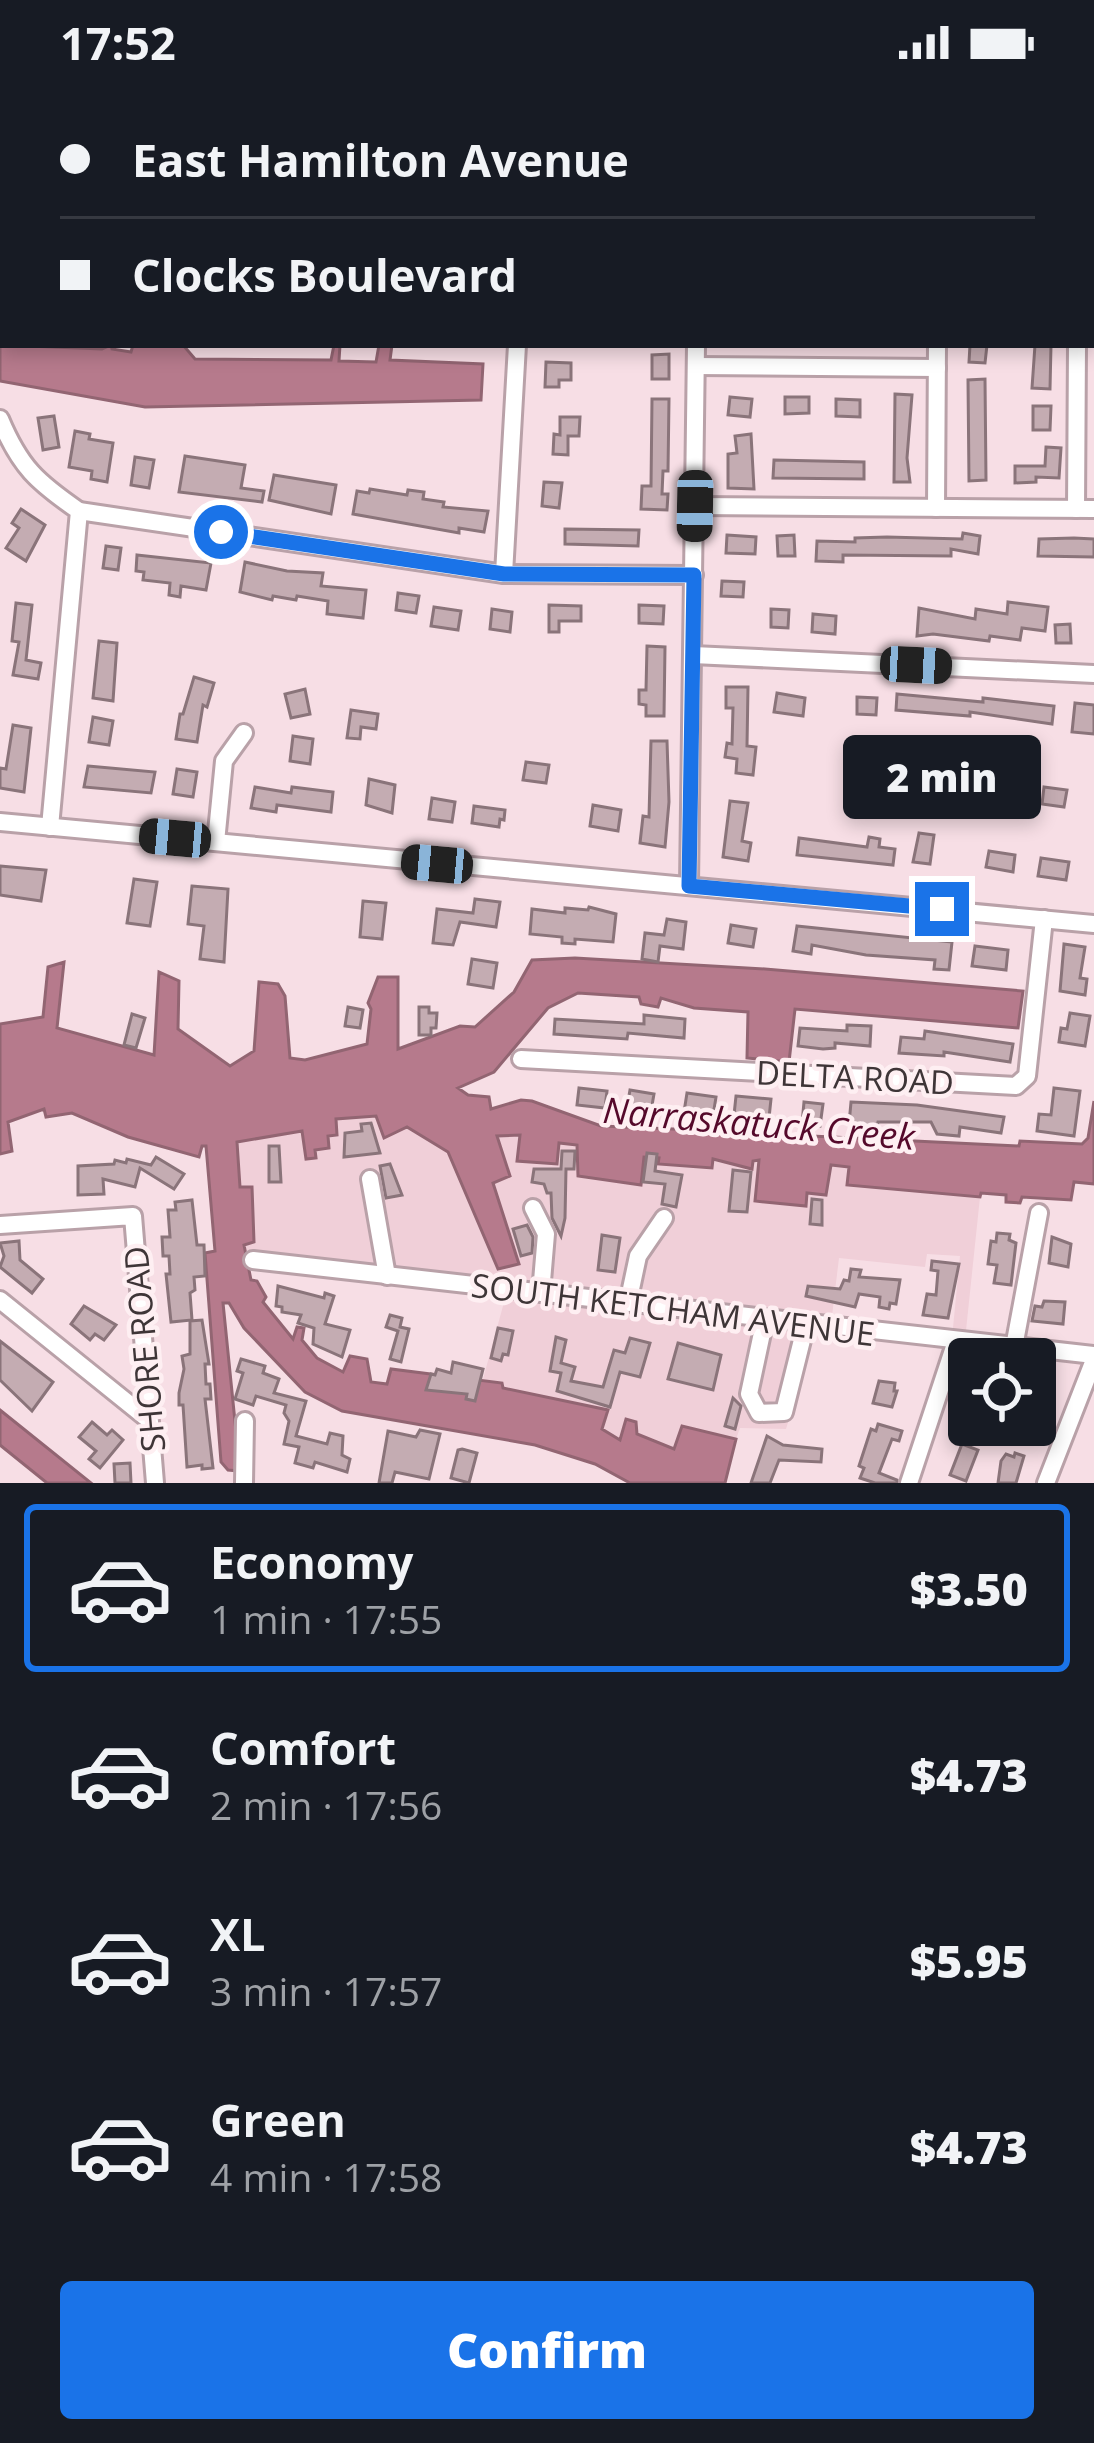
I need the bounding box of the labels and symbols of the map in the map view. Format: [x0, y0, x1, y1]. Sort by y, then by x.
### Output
car [676, 470, 714, 542]
route start [194, 505, 248, 559]
car [879, 645, 953, 685]
callout: 2 min [843, 735, 1041, 819]
car [138, 817, 212, 859]
car [400, 843, 474, 885]
route end [915, 882, 969, 936]
street label: DELTA ROAD [755, 1049, 955, 1105]
water label: Narraskatuck Creek [601, 1085, 918, 1161]
street label: SHORE ROAD [113, 1244, 175, 1454]
street label: SOUTH KETCHAM AVENUE [469, 1262, 877, 1356]

